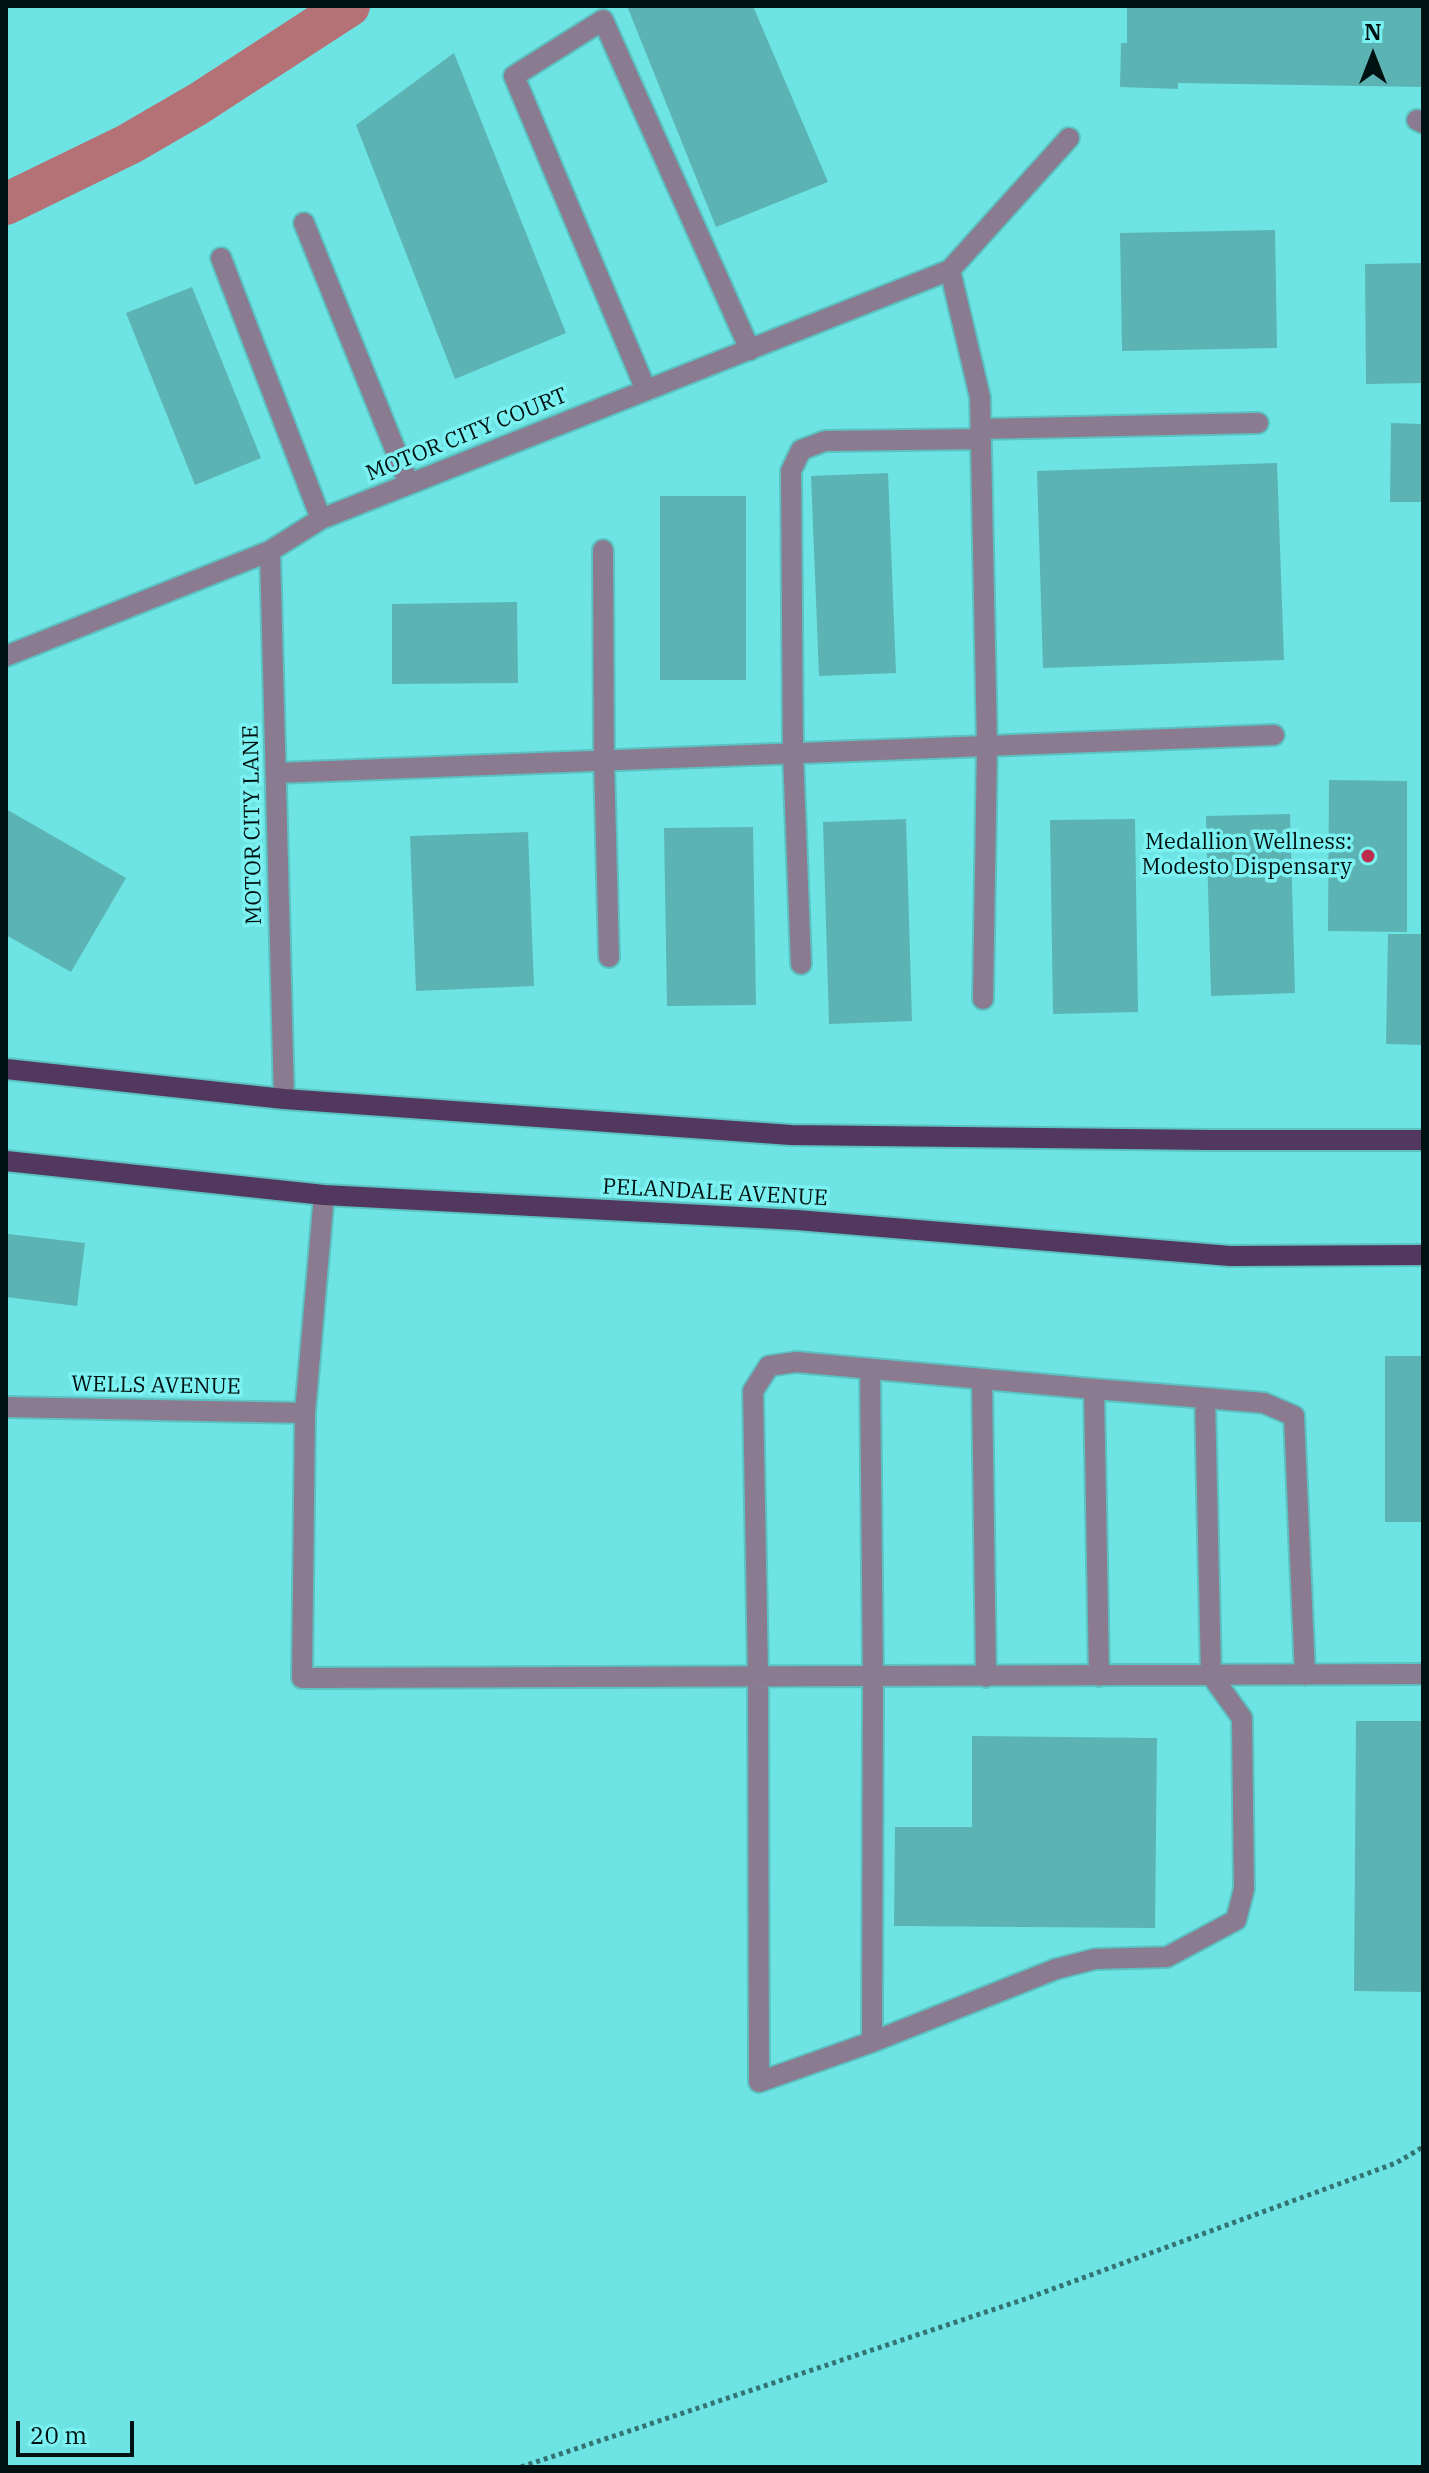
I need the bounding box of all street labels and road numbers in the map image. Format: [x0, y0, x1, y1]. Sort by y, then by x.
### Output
street label: MOTOR CITY COURT [363, 383, 571, 487]
street label: MOTOR CITY LANE [238, 725, 268, 925]
street label: PELANDALE AVENUE [602, 1174, 828, 1212]
street label: WELLS AVENUE [71, 1371, 241, 1401]

